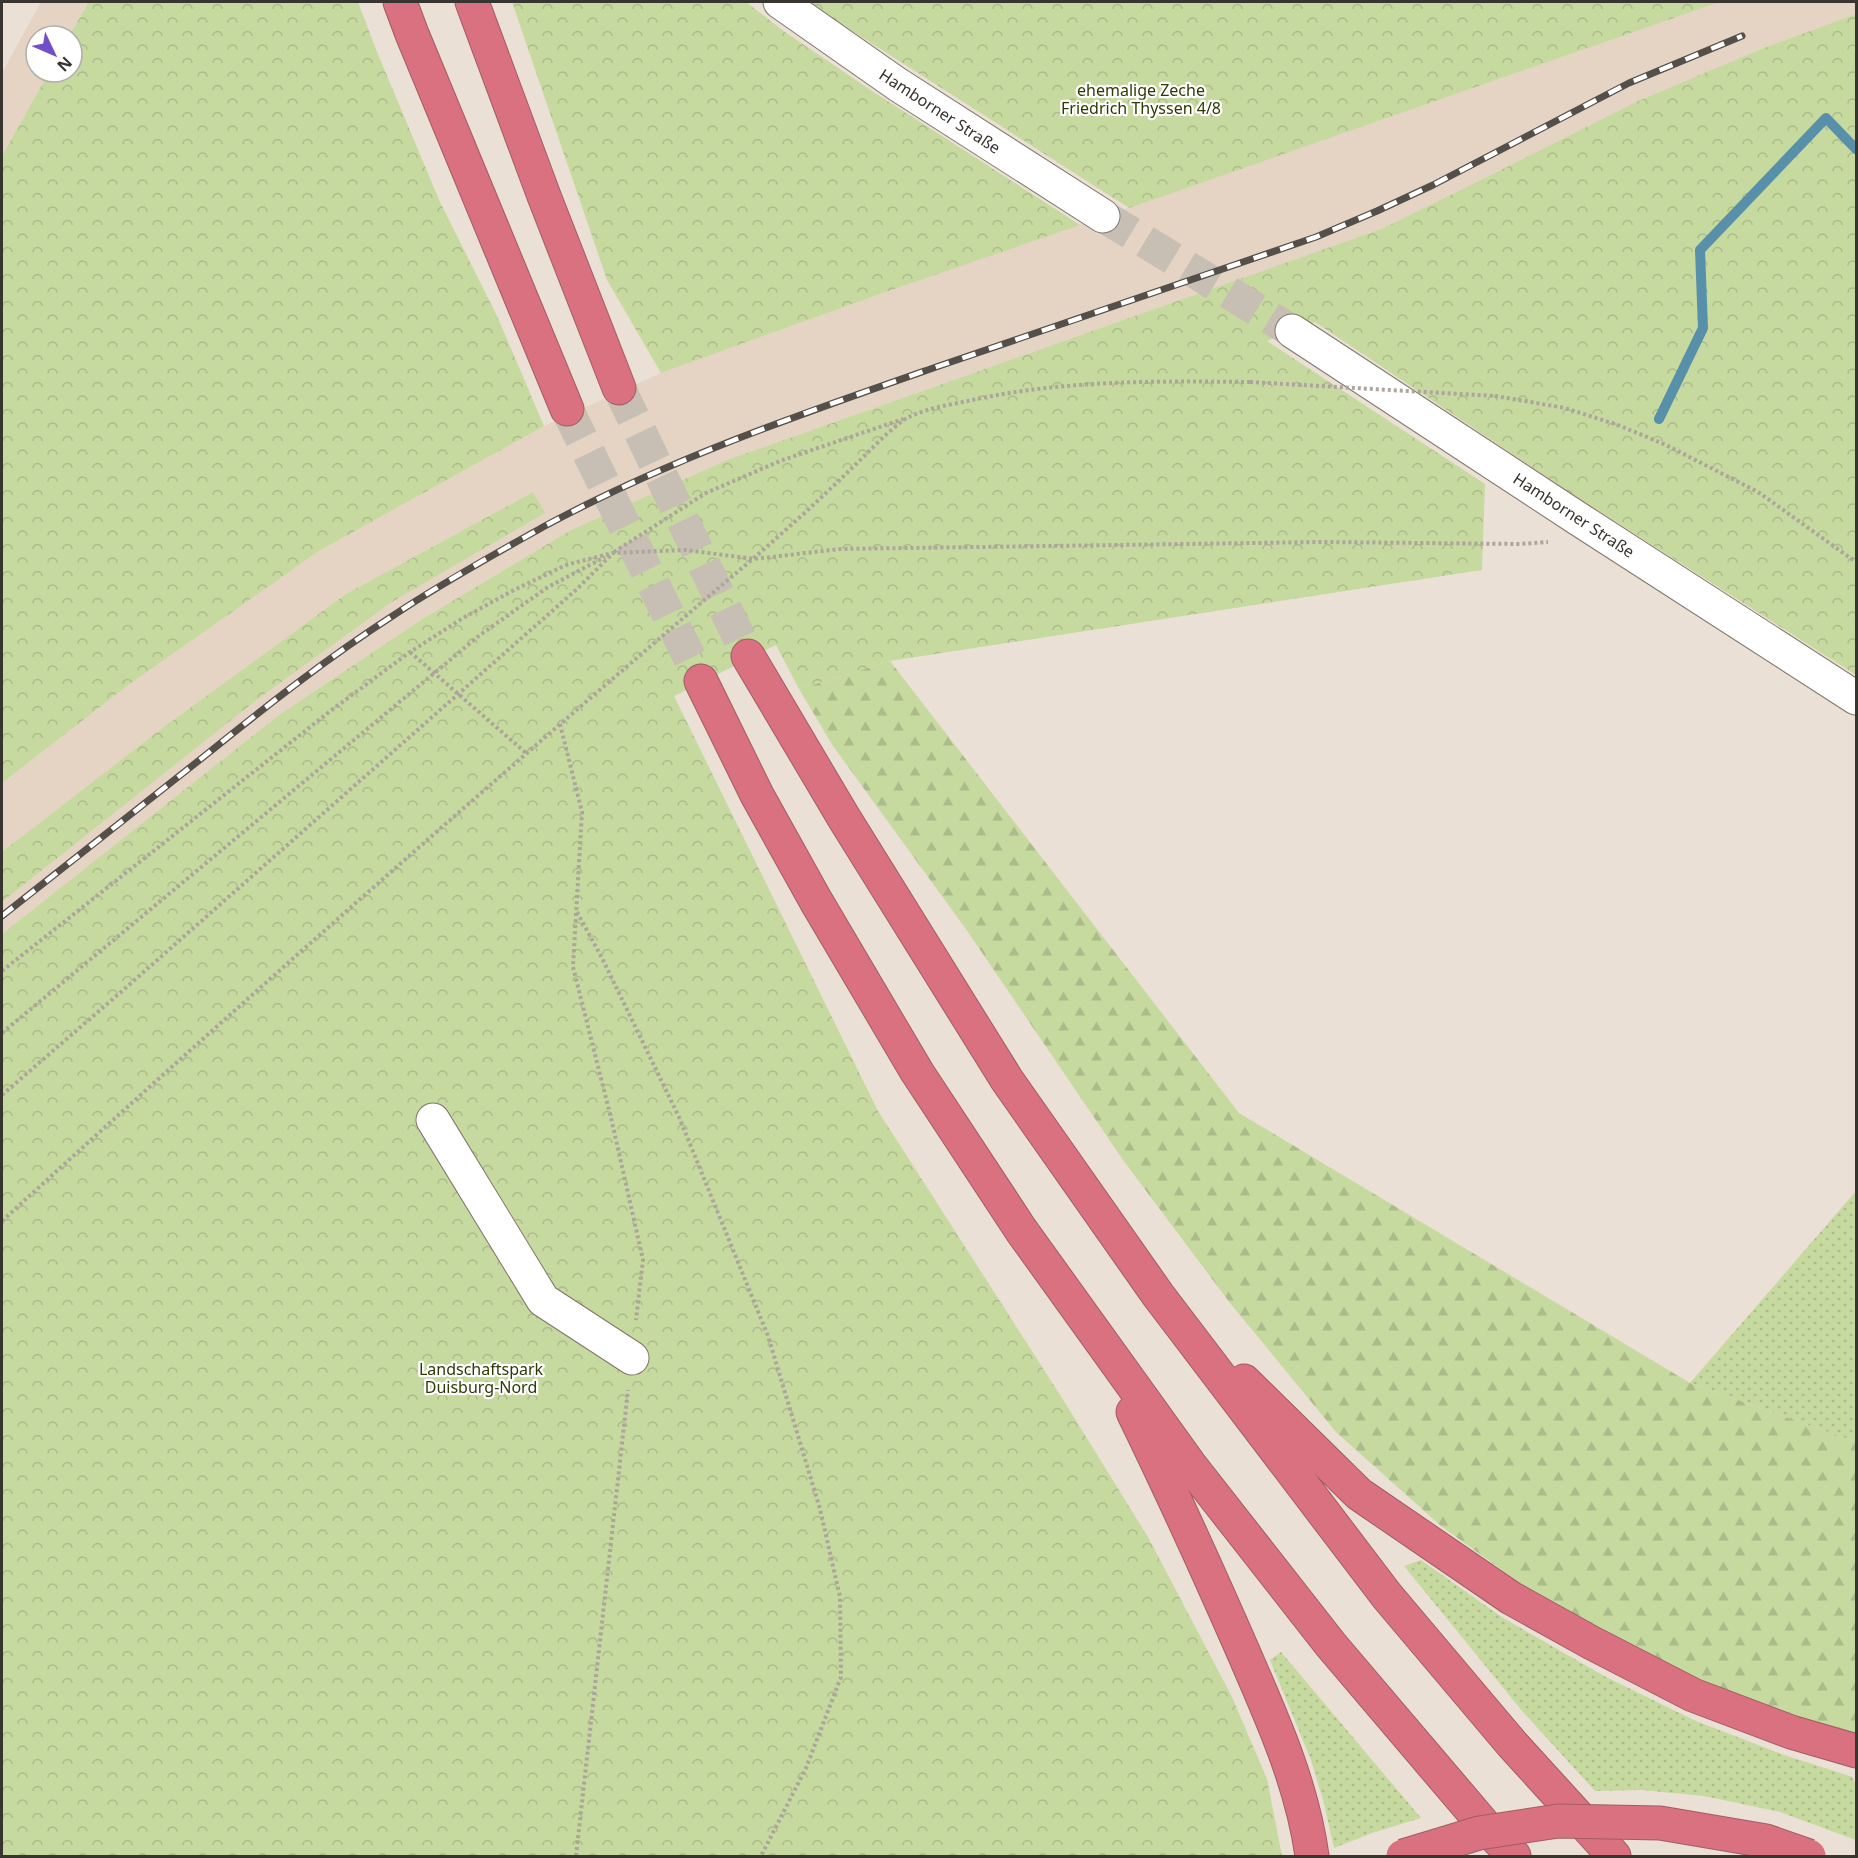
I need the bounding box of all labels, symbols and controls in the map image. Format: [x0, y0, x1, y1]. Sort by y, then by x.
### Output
north arrow [24, 24, 84, 84]
text: N [52, 52, 77, 77]
street label: Hamborner Straße [875, 64, 1005, 158]
park label: ehemalige Zeche Friedrich Thyssen 4/8 [1061, 79, 1221, 119]
street label: Hamborner Straße [1509, 468, 1639, 562]
park label: Landschaftspark Duisburg-Nord [419, 1358, 544, 1398]

